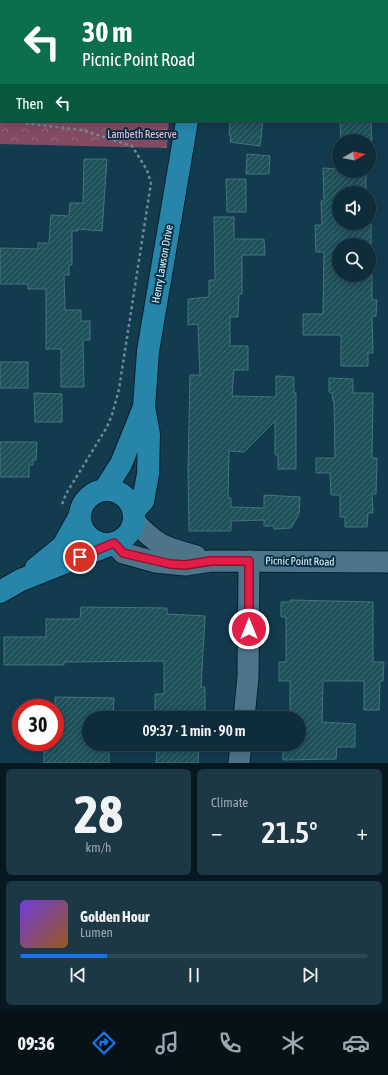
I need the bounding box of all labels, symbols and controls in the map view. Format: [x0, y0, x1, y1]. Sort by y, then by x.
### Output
icon: left [16, 16, 68, 68]
text: 30 m [82, 16, 132, 48]
text: Picnic Point Road [82, 49, 195, 70]
icon: left [52, 92, 74, 114]
text: Then [16, 95, 44, 112]
park label: Lambeth Reserve [107, 128, 177, 140]
north arrow [332, 134, 376, 178]
map controls [332, 134, 376, 282]
button: sound [332, 186, 376, 230]
street label: Henry Lawson Drive [149, 224, 175, 304]
button: search [332, 238, 376, 282]
pin [63, 540, 97, 574]
icon: arrive [69, 546, 91, 568]
street label: Picnic Point Road [265, 554, 335, 568]
position arrow [228, 608, 270, 650]
speed limit sign: 30 [12, 699, 64, 751]
text: 09:37 · 1 min · 90 m [142, 722, 246, 739]
text: 28 [74, 784, 123, 844]
text: Climate [211, 795, 248, 810]
text: 21.5° [262, 815, 317, 849]
text: − [211, 819, 222, 845]
text: + [357, 819, 368, 845]
text: km/h [86, 840, 111, 855]
text: Golden Hour [80, 908, 150, 925]
text: Lumen [80, 925, 113, 940]
icon: previous [67, 964, 89, 986]
icon: pause [183, 964, 205, 986]
icon: next [299, 964, 321, 986]
icon: directions [90, 1029, 118, 1057]
icon: music [153, 1029, 181, 1057]
icon: phone [216, 1029, 244, 1057]
icon: climate [279, 1029, 307, 1057]
icon: car [342, 1029, 370, 1057]
text: 09:36 [18, 1033, 55, 1054]

